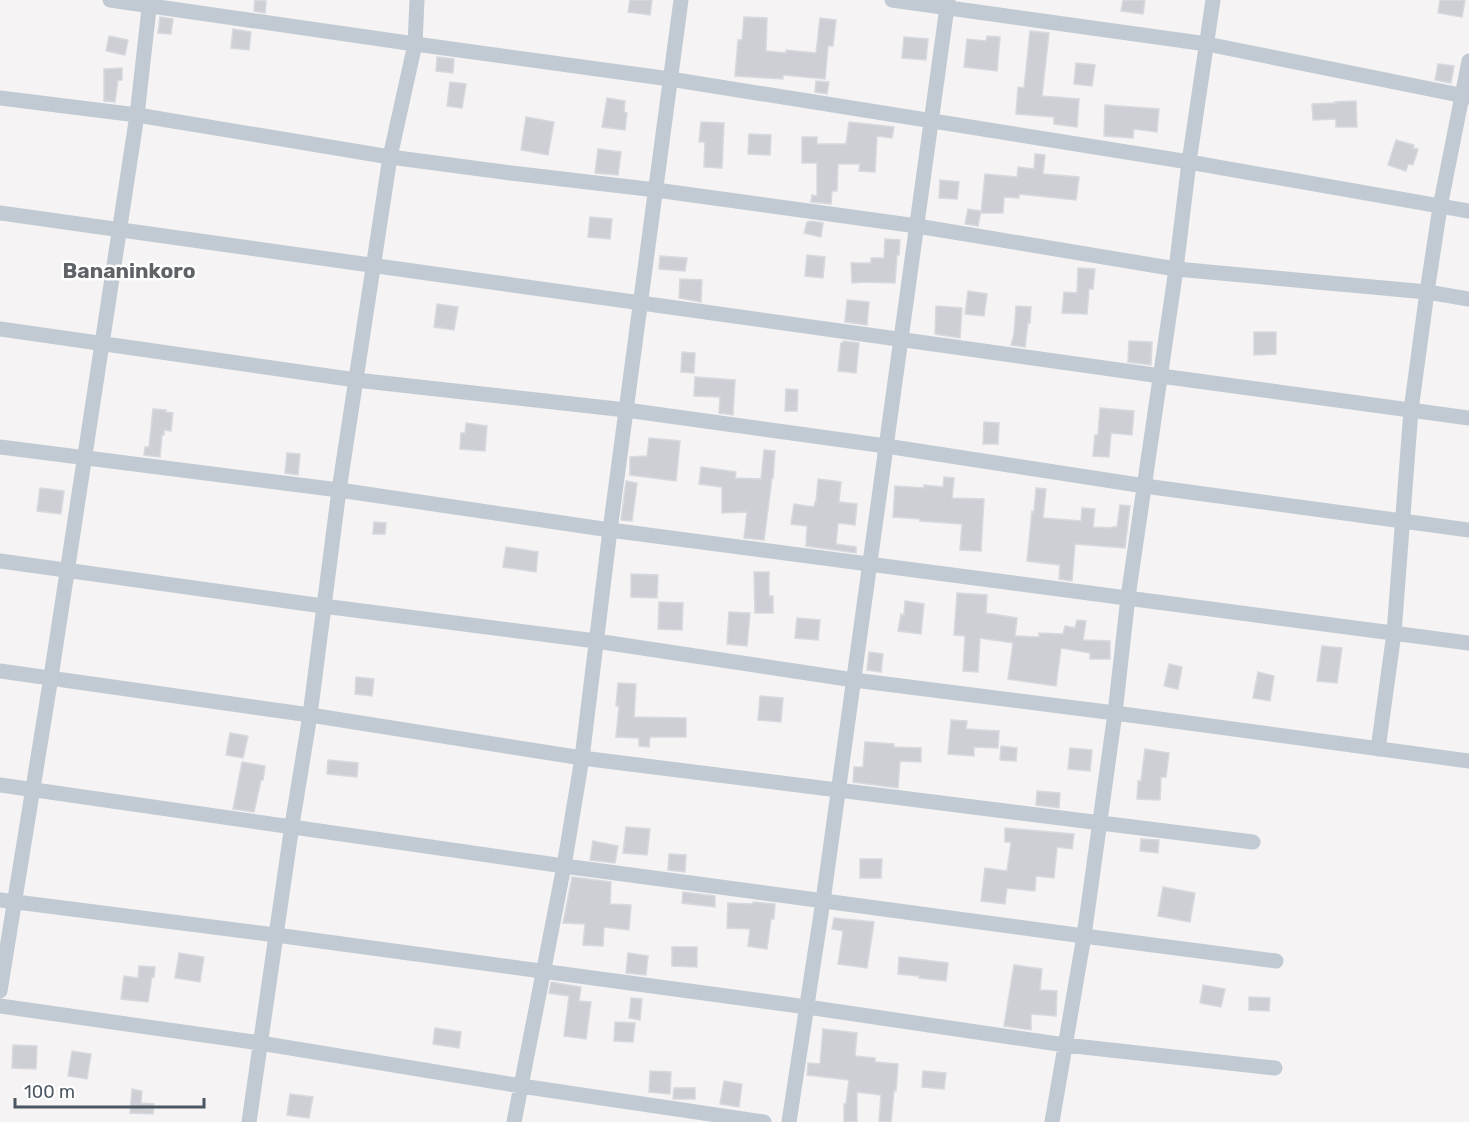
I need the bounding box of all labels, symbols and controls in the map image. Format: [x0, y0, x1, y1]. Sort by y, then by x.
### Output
district label: Bananinkoro [63, 258, 195, 283]
scale bar [15, 1071, 204, 1109]
text: 100 m [24, 1081, 75, 1103]

